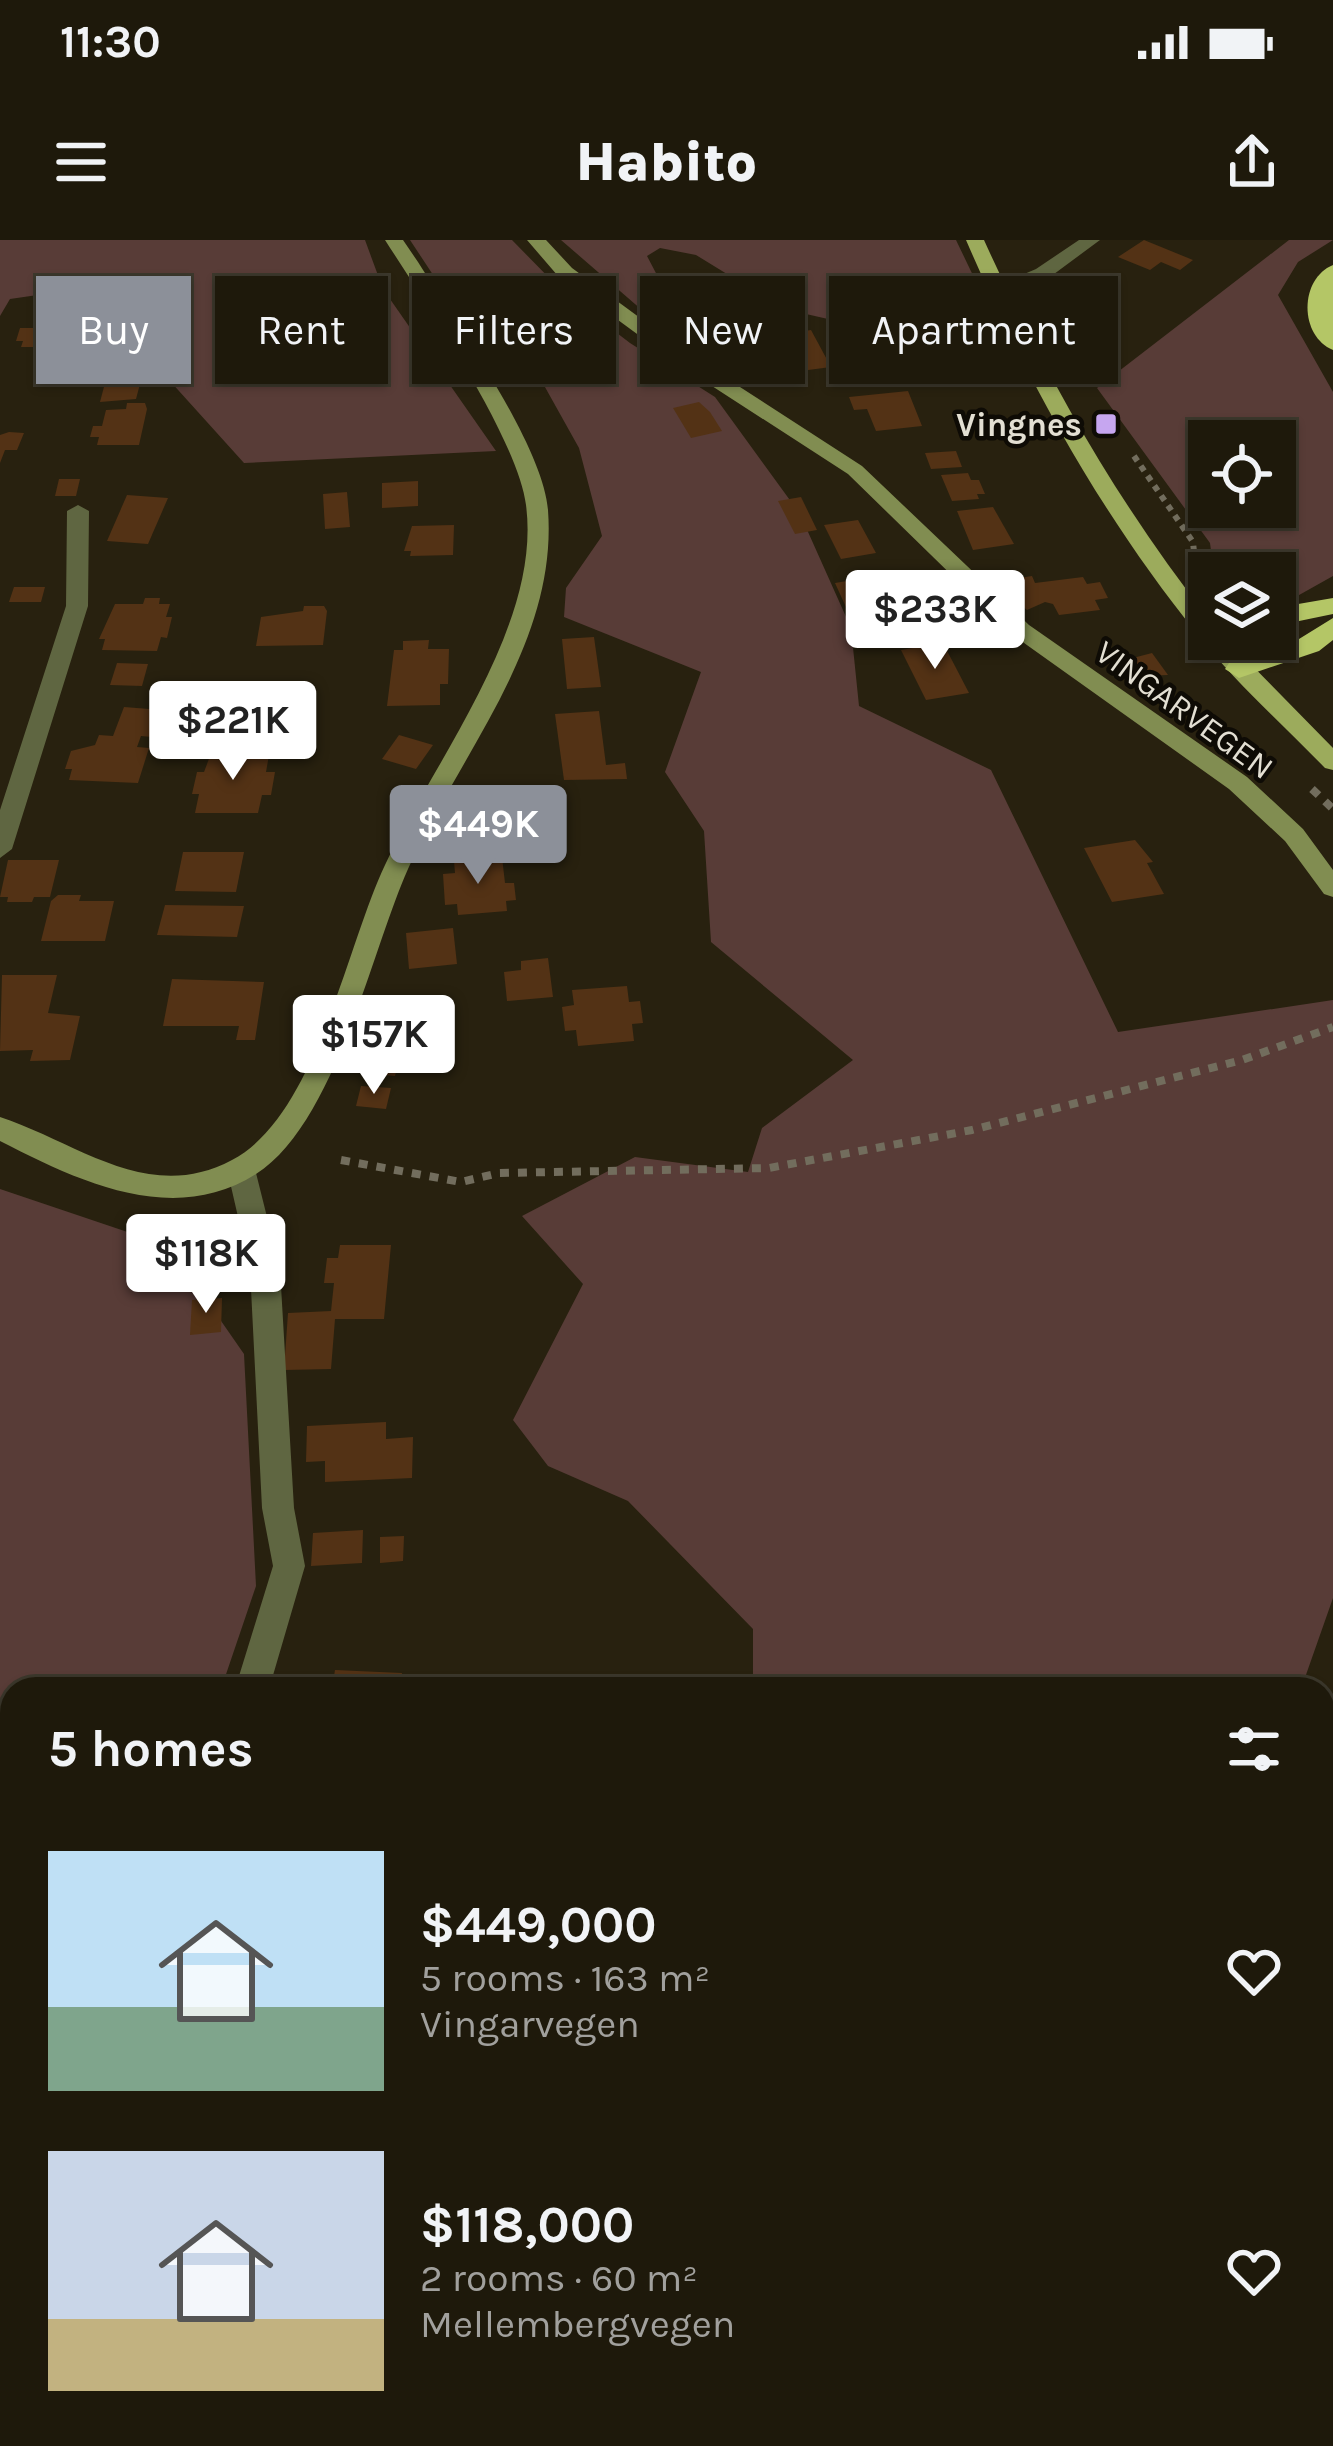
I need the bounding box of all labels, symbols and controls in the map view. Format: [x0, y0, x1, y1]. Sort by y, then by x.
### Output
text: 11:30 [60, 16, 161, 68]
icon: menu [48, 129, 114, 195]
icon: share [1219, 129, 1285, 195]
text: Habito [576, 130, 757, 194]
chip: Buy [36, 276, 191, 384]
chip: Rent [215, 276, 388, 384]
chip: Filters [412, 276, 616, 384]
chip: New [640, 276, 805, 384]
chip: Apartment [829, 276, 1118, 384]
place label: Vingnes [956, 406, 1082, 444]
marker: Vingnes [1093, 411, 1119, 437]
map controls [1188, 420, 1296, 660]
button: locate [1188, 420, 1296, 528]
button: layers [1188, 552, 1296, 660]
pin: $233K [851, 570, 1019, 672]
text: $233K [873, 586, 997, 632]
street label: VINGARVEGEN [1088, 633, 1281, 787]
pin: $221K [149, 681, 317, 783]
text: $221K [176, 697, 290, 743]
pin: $449K [394, 785, 562, 887]
text: $449K [417, 801, 539, 847]
pin: $157K [290, 995, 458, 1097]
text: $157K [320, 1011, 428, 1057]
pin: $118K [122, 1214, 290, 1316]
text: $118K [153, 1230, 259, 1276]
icon: filters [1221, 1716, 1287, 1782]
text: 5 homes [48, 1719, 254, 1779]
text: $449,000 [420, 1895, 657, 1955]
icon: home [144, 1899, 288, 2043]
icon: heart [1221, 1938, 1287, 2004]
text: 5 rooms · 163 m² [420, 1955, 710, 2001]
text: Vingarvegen [420, 2001, 640, 2047]
text: $118,000 [420, 2195, 634, 2255]
icon: home [144, 2199, 288, 2343]
icon: heart [1221, 2238, 1287, 2304]
text: 2 rooms · 60 m² [420, 2255, 698, 2301]
text: Mellembergvegen [420, 2301, 735, 2347]

